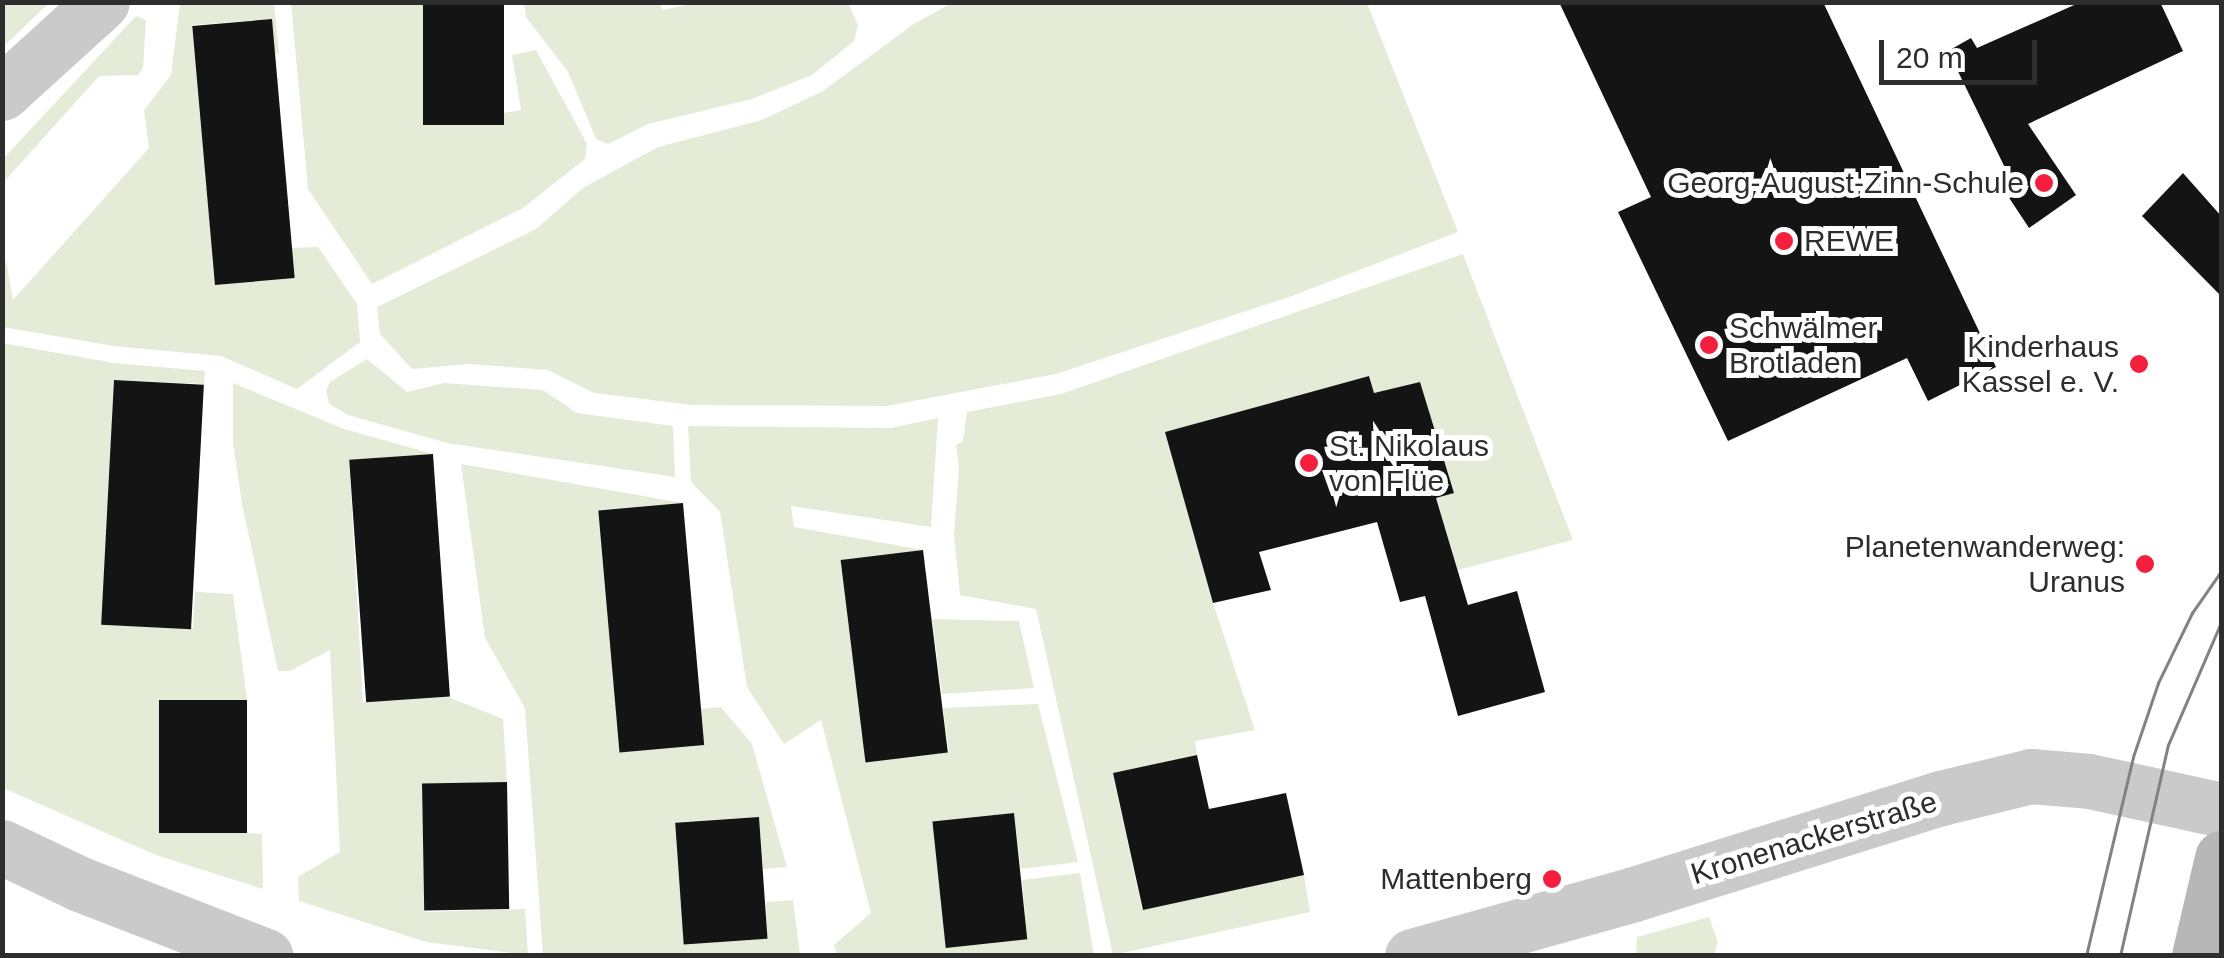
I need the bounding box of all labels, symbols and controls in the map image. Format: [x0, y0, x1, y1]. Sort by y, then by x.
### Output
scale bar [1884, 20, 2042, 82]
text: 20 m [1896, 41, 1963, 74]
place label: Georg-August-Zinn-Schule [1667, 165, 2024, 201]
marker: Georg-August-Zinn-Schule [2033, 172, 2055, 194]
place label: REWE [1804, 223, 1894, 259]
marker: REWE [1773, 230, 1795, 252]
place label: Schwälmer Brotladen [1729, 310, 1877, 380]
place label: Kinderhaus Kassel e. V. [1962, 329, 2119, 400]
marker: Schwälmer Brotladen [1698, 334, 1720, 356]
marker: Kinderhaus Kassel e. V. [2128, 353, 2150, 375]
place label: St. Nikolaus von Flüe [1329, 428, 1489, 498]
marker: St. Nikolaus von Flüe [1298, 452, 1320, 474]
place label: Planetenwanderweg: Uranus [1845, 529, 2125, 600]
marker: Planetenwanderweg: Uranus [2134, 553, 2156, 575]
street label: Kronenackerstraße [1687, 783, 1941, 893]
place label: Mattenberg [1380, 861, 1532, 897]
marker: Mattenberg [1541, 868, 1563, 890]

